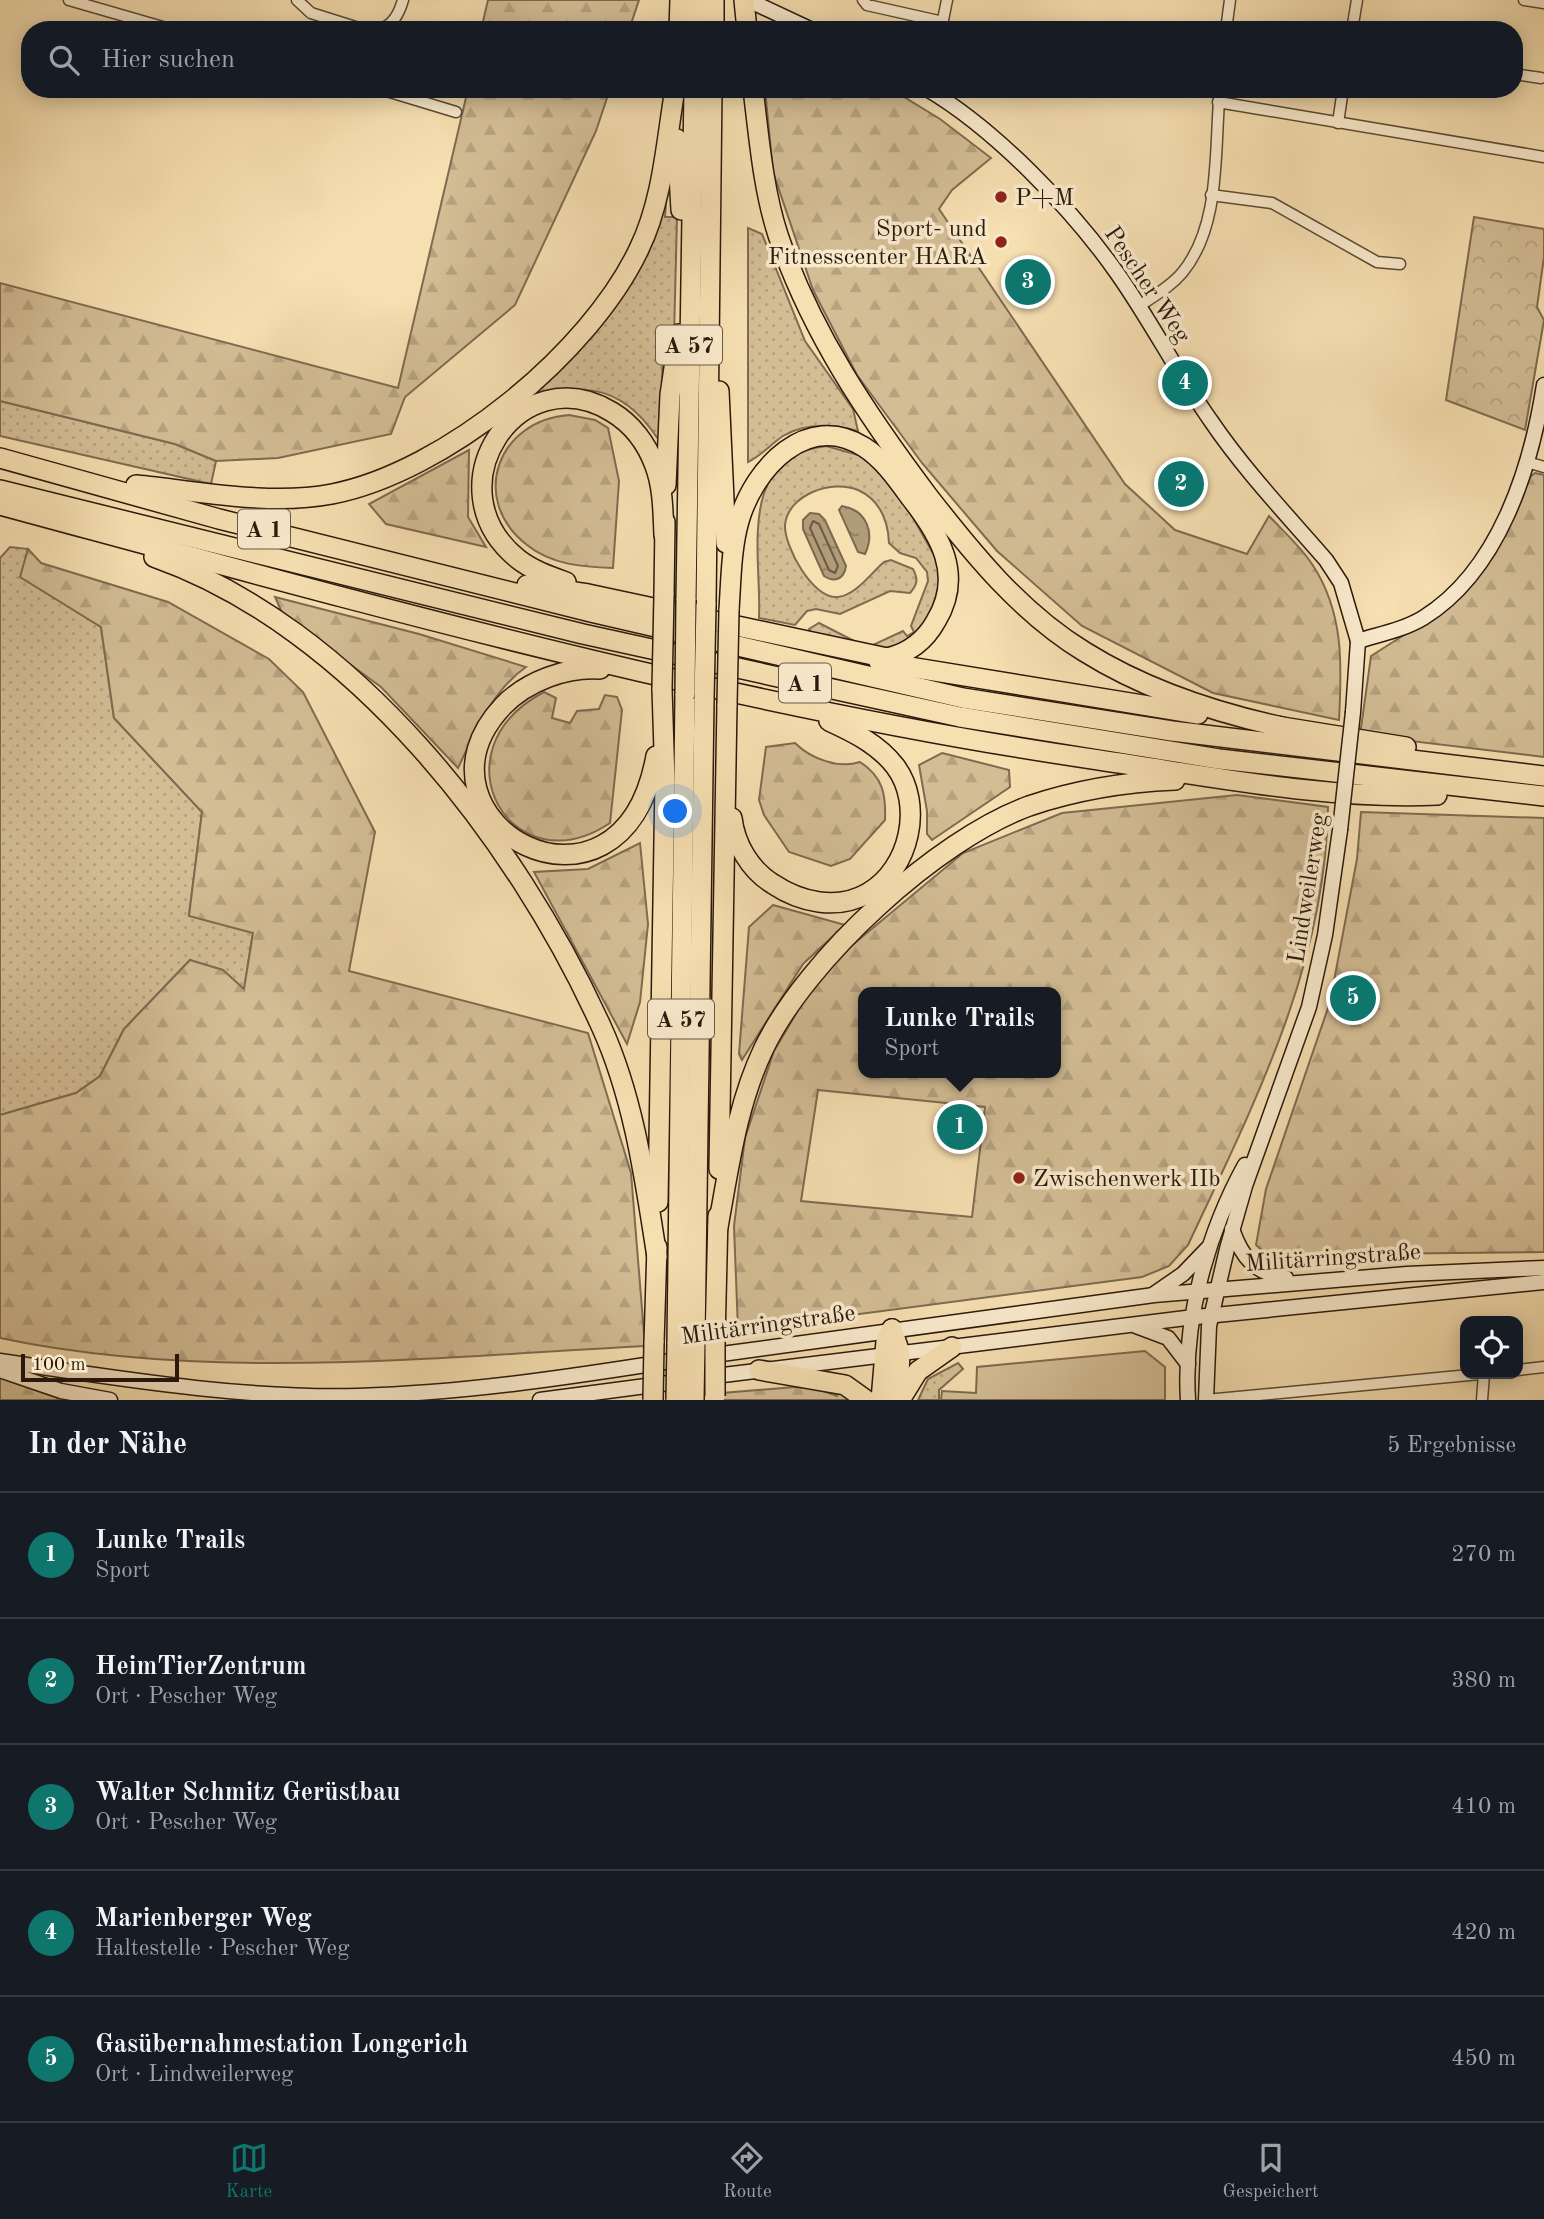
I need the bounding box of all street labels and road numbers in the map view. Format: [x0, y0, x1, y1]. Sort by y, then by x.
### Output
street label: Pescher Weg [1099, 222, 1194, 348]
road number: A 57 [656, 326, 722, 364]
road number: A 1 [238, 509, 290, 548]
road number: A 1 [779, 664, 831, 702]
street label: Lindweilerweg [1285, 811, 1333, 965]
road number: A 57 [648, 1000, 714, 1038]
street label: Militärringstraße [1244, 1241, 1422, 1277]
street label: Militärringstraße [679, 1302, 857, 1350]

